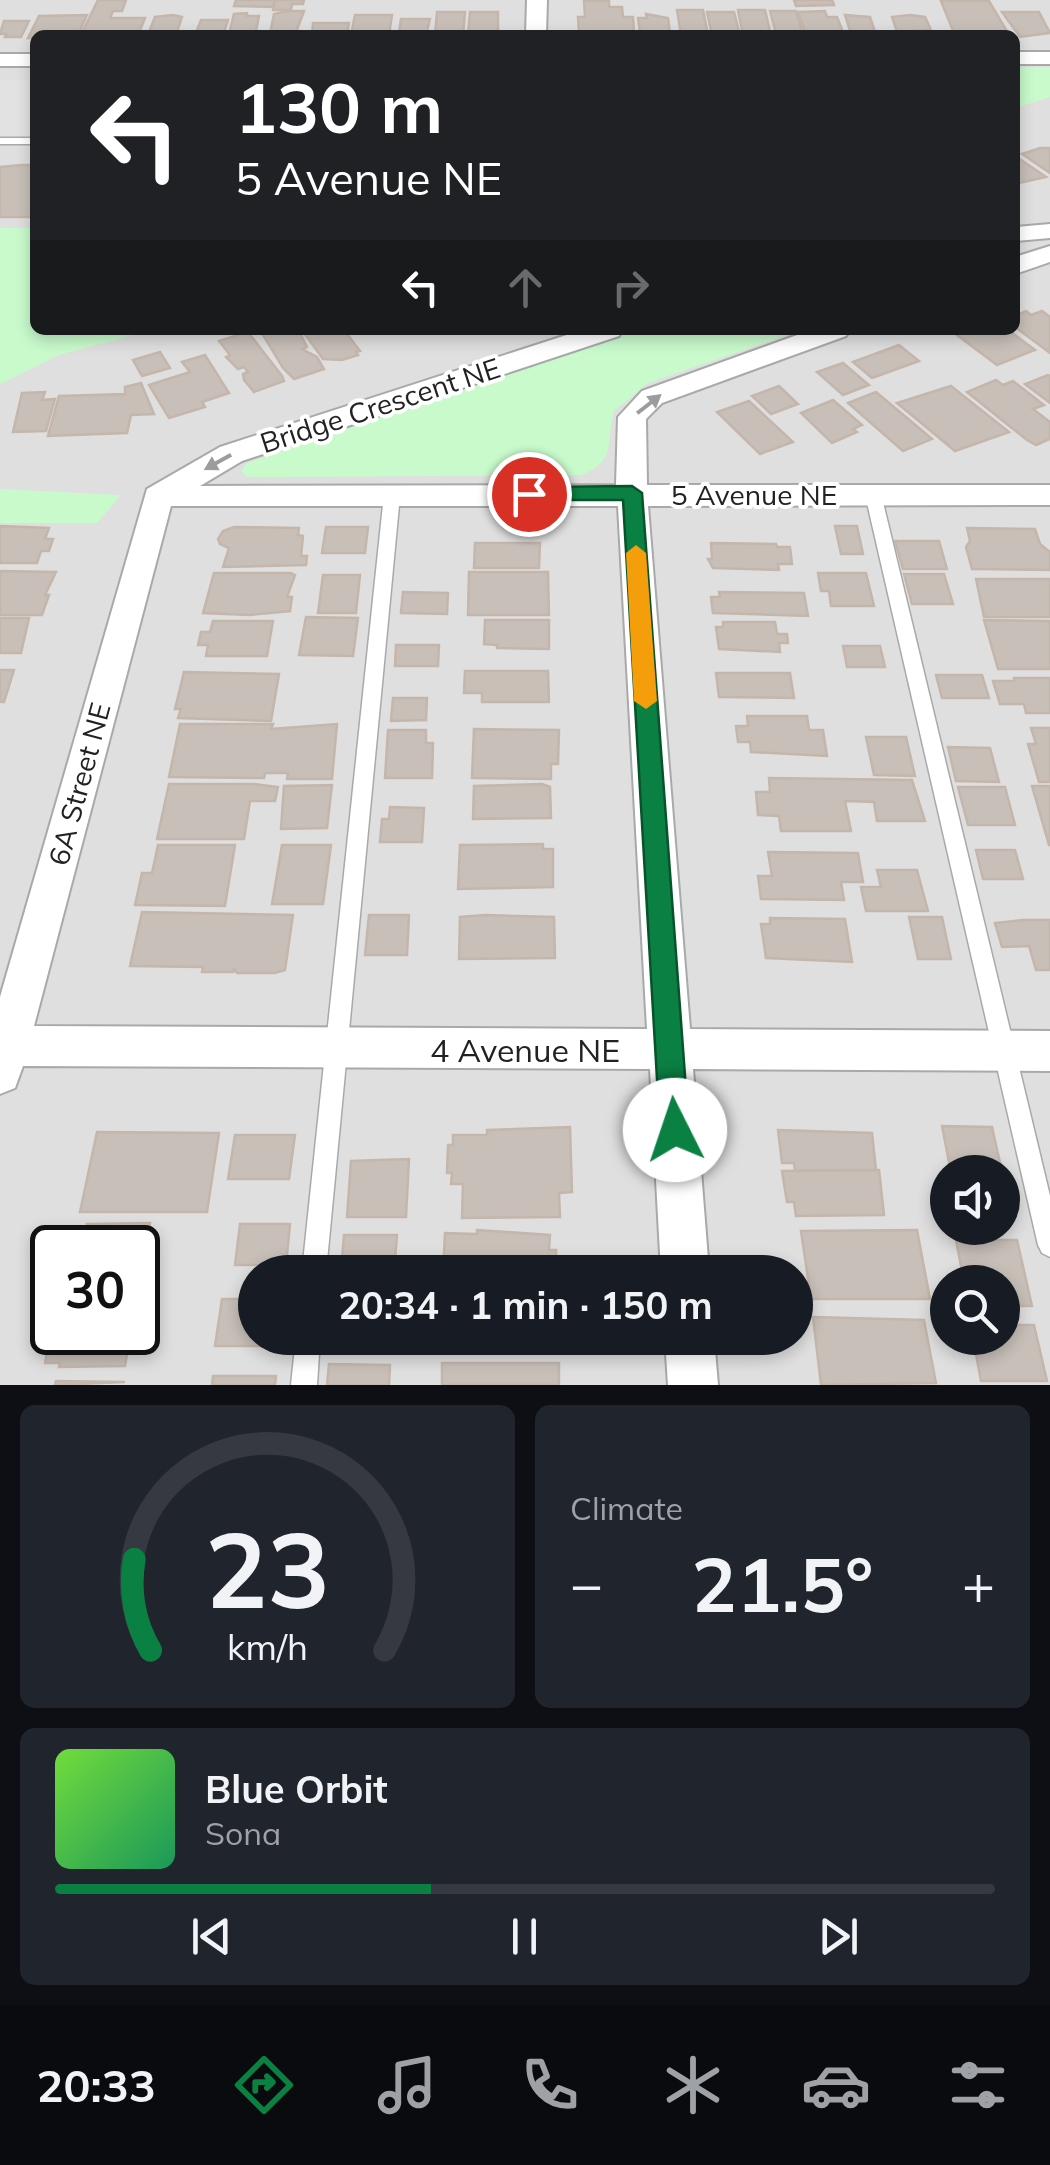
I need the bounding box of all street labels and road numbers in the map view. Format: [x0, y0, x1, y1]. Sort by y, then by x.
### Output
street label: Bridge Crescent NE [256, 350, 504, 460]
street label: 5 Avenue NE [671, 477, 837, 512]
street label: 6A Street NE [41, 699, 117, 869]
street label: 4 Avenue NE [430, 1030, 620, 1070]

